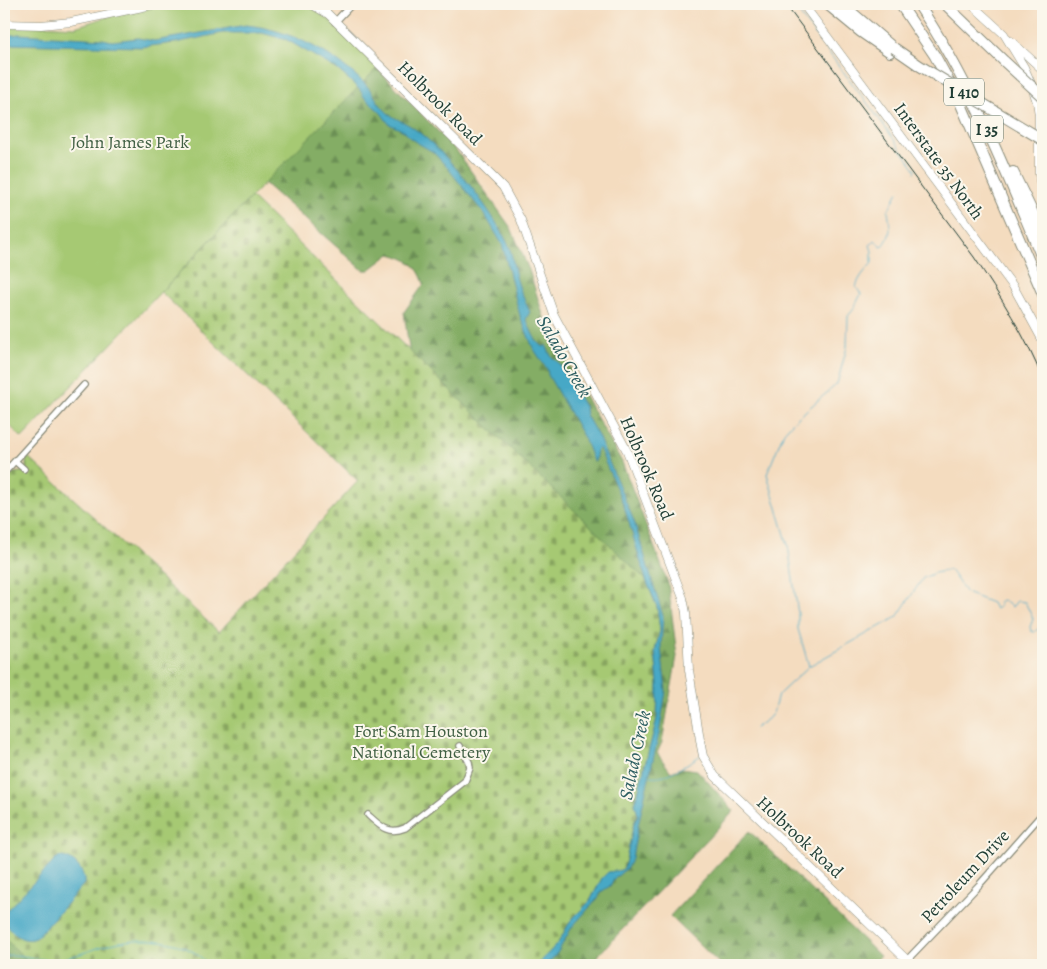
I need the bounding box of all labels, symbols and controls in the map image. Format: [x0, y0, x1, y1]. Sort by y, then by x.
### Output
street label: Holbrook Road [393, 56, 488, 151]
road number: I 410 [944, 78, 984, 105]
street label: Interstate 35 North [888, 98, 990, 225]
road number: I 35 [971, 116, 1003, 142]
park label: John James Park [71, 130, 189, 154]
water label: Salado Creek [530, 311, 598, 402]
street label: Holbrook Road [614, 413, 680, 524]
water label: Salado Creek [613, 708, 657, 802]
park label: Fort Sam Houston National Cemetery [352, 719, 491, 764]
street label: Holbrook Road [751, 791, 849, 884]
street label: Petroleum Drive [915, 824, 1015, 928]

